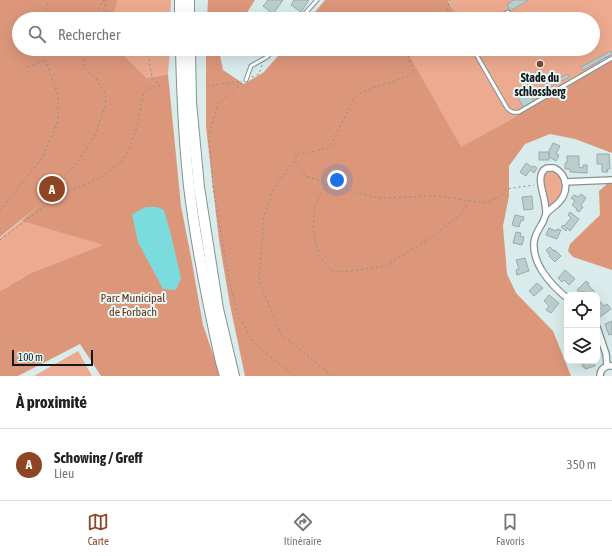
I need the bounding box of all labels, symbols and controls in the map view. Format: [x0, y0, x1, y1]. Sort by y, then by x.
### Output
search box [12, 12, 600, 56]
icon: search [26, 23, 48, 45]
text: Rechercher [58, 26, 120, 43]
marker: Stade du schlossberg [535, 59, 545, 69]
place label: Stade du schlossberg [514, 71, 566, 99]
your location [327, 170, 347, 190]
pin: A [39, 174, 65, 204]
park label: Parc Municipal de Forbach [101, 291, 166, 319]
map controls [564, 292, 600, 364]
button: locate [564, 292, 600, 328]
button: layers [564, 328, 600, 364]
scale bar [12, 348, 93, 367]
text: 100 m [18, 351, 43, 363]
text: À proximité [16, 392, 87, 412]
text: Schowing / Greff [54, 449, 143, 466]
text: A [26, 457, 32, 472]
text: 350 m [567, 457, 596, 472]
text: Lieu [54, 466, 74, 481]
tab: Carte [87, 511, 109, 547]
tab: Itinéraire [284, 511, 322, 547]
tab: Favoris [496, 511, 525, 547]

